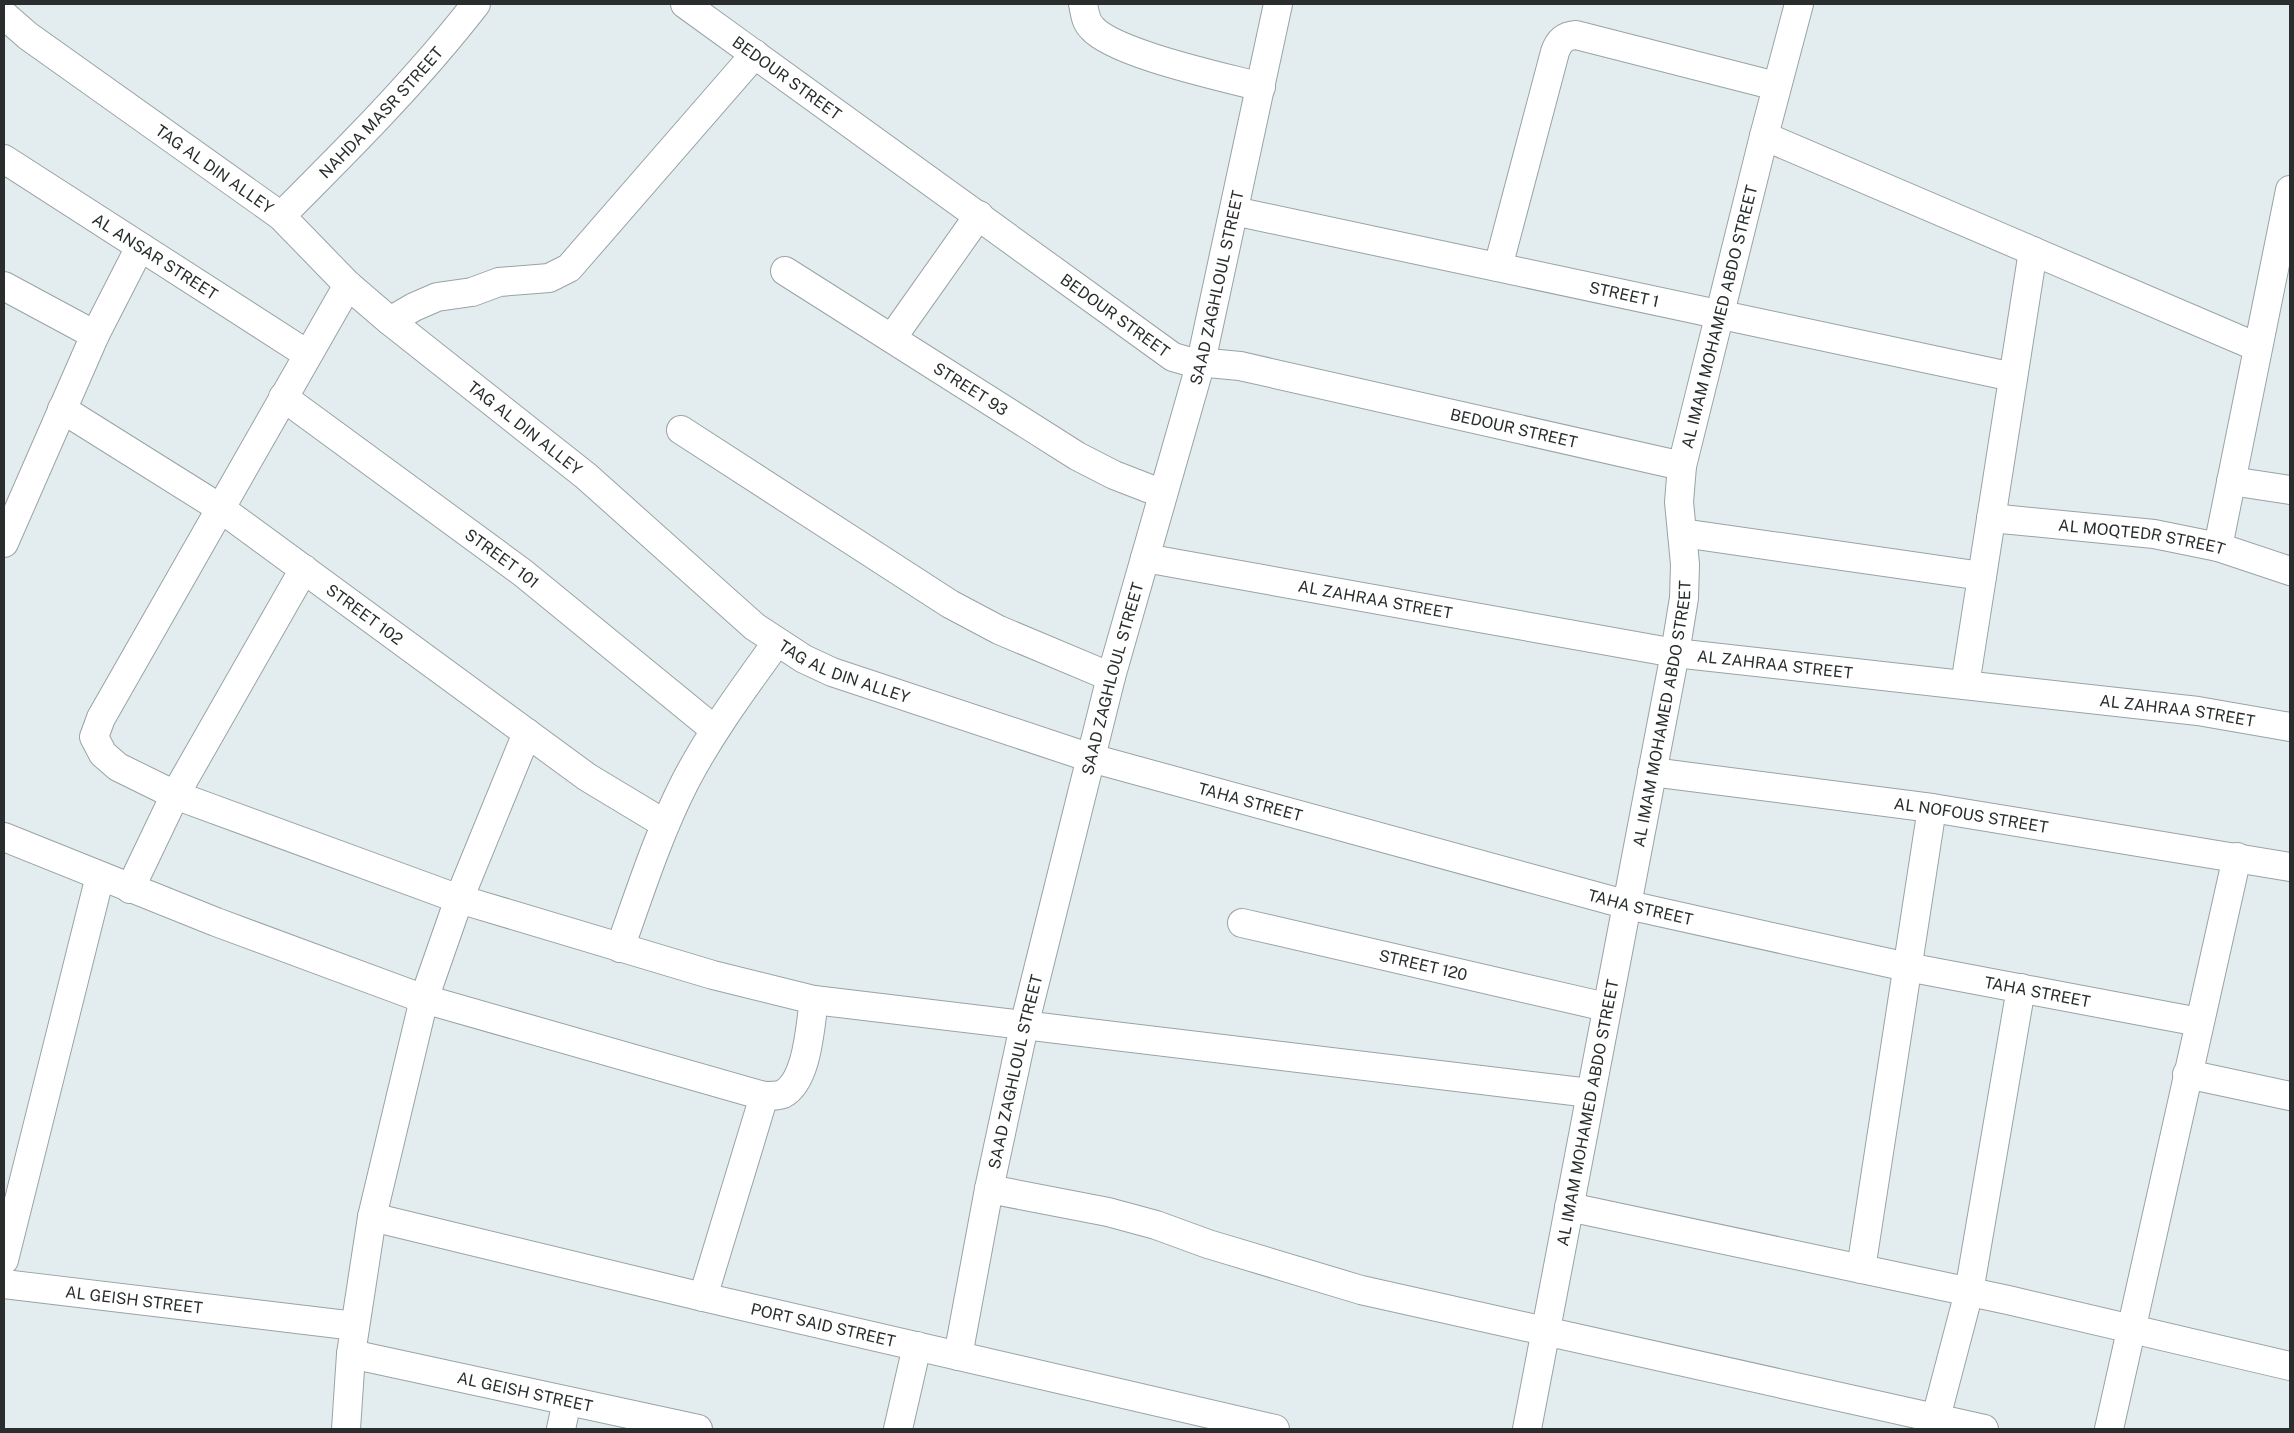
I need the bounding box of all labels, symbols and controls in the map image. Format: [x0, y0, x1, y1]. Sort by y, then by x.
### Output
street label: BEDOUR STREET [729, 32, 845, 124]
street label: NAHDA MASR STREET [315, 43, 447, 182]
street label: TAG AL DIN ALLEY [152, 121, 277, 218]
street label: AL IMAM MOHAMED ABDO STREET [1678, 183, 1762, 451]
street label: SAAD ZAGHLOUL STREET [1186, 188, 1248, 387]
street label: AL ANSAR STREET [89, 210, 222, 304]
street label: BEDOUR STREET [1057, 270, 1174, 362]
street label: STREET 1 [1587, 278, 1661, 311]
street label: STREET 93 [930, 359, 1011, 420]
street label: TAG AL DIN ALLEY [464, 377, 586, 479]
street label: BEDOUR STREET [1448, 405, 1580, 452]
street label: AL MOQTEDR STREET [2057, 516, 2228, 559]
street label: STREET 101 [461, 525, 543, 592]
street label: AL ZAHRAA STREET [1296, 577, 1454, 623]
street label: AL IMAM MOHAMED ABDO STREET [1629, 579, 1695, 849]
street label: STREET 102 [322, 580, 407, 649]
street label: SAAD ZAGHLOUL STREET [1078, 580, 1148, 777]
street label: TAG AL DIN ALLEY [775, 636, 912, 707]
street label: AL ZAHRAA STREET [1696, 647, 1854, 683]
street label: AL ZAHRAA STREET [2099, 691, 2257, 731]
street label: TAHA STREET [1196, 779, 1305, 826]
street label: AL NOFOUS STREET [1893, 794, 2050, 837]
street label: TAHA STREET [1586, 885, 1695, 929]
street label: STREET 120 [1377, 946, 1469, 985]
street label: SAAD ZAGHLOUL STREET [985, 972, 1047, 1171]
street label: TAHA STREET [1983, 973, 2092, 1011]
street label: AL IMAM MOHAMED ABDO STREET [1553, 977, 1623, 1248]
street label: AL GEISH STREET [64, 1282, 204, 1318]
street label: PORT SAID STREET [749, 1299, 898, 1351]
street label: AL GEISH STREET [455, 1368, 595, 1416]

